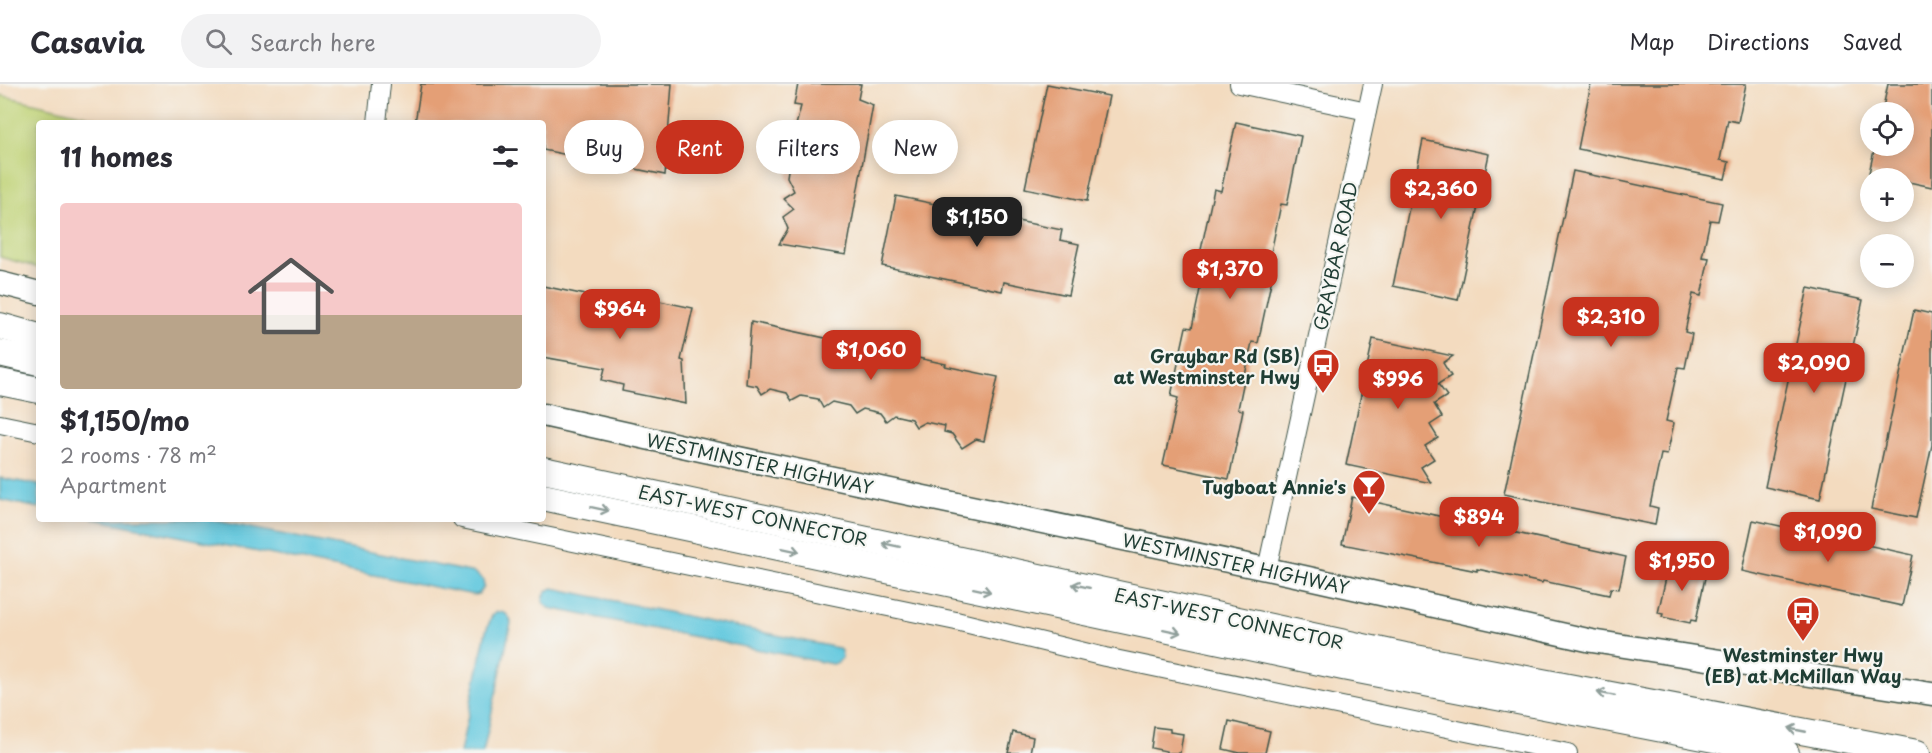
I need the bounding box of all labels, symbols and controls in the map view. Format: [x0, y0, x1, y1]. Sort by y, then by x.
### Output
search box [181, 14, 601, 68]
text: Casavia [30, 20, 145, 63]
icon: search [202, 25, 235, 58]
text: Search here [250, 25, 376, 58]
text: Map [1629, 25, 1674, 57]
text: Directions [1707, 25, 1809, 57]
text: Saved [1842, 25, 1902, 57]
map controls [1860, 102, 1914, 288]
button: locate [1860, 102, 1914, 156]
chip: Buy [564, 120, 644, 174]
chip: Rent [656, 120, 744, 174]
chip: Filters [756, 120, 860, 174]
chip: New [872, 120, 958, 174]
text: 11 homes [60, 137, 173, 176]
icon: filters [489, 140, 522, 173]
button: + [1860, 168, 1914, 222]
pin: $2,360 [1392, 169, 1490, 220]
text: $2,360 [1404, 173, 1478, 203]
street label: GRAYBAR ROAD [1306, 179, 1364, 333]
pin: $1,150 [928, 197, 1026, 248]
text: $1,150 [946, 201, 1008, 231]
button: − [1860, 234, 1914, 288]
icon: home [237, 242, 345, 350]
pin: $1,370 [1181, 249, 1279, 300]
text: $1,370 [1197, 253, 1263, 283]
pin: $964 [584, 289, 656, 340]
text: $964 [594, 293, 646, 323]
pin: $2,310 [1562, 297, 1660, 348]
text: $2,310 [1577, 301, 1645, 331]
pin: $1,060 [822, 330, 920, 381]
text: $1,060 [836, 334, 906, 364]
place label: Graybar Rd (SB) at Westminster Hwy [1114, 342, 1300, 390]
pin: $2,090 [1765, 343, 1863, 394]
bus stop icon: Graybar Rd (SB) at Westminster Hwy [1305, 347, 1341, 394]
text: $2,090 [1778, 347, 1850, 377]
pin: $996 [1362, 359, 1434, 410]
text: $996 [1373, 363, 1423, 393]
text: $1,150/mo [60, 401, 189, 440]
street label: WESTMINSTER HIGHWAY [644, 426, 876, 500]
text: 2 rooms · 78 m² [60, 440, 217, 470]
bar icon: Tugboat Annie's [1351, 468, 1387, 515]
text: Apartment [60, 470, 167, 500]
place label: Tugboat Annie's [1202, 473, 1346, 500]
street label: EAST-WEST CONNECTOR [636, 478, 870, 552]
pin: $894 [1443, 497, 1515, 548]
text: $894 [1454, 501, 1504, 531]
one-way arrow [590, 504, 609, 515]
pin: $1,090 [1779, 512, 1877, 563]
text: $1,090 [1794, 516, 1862, 546]
street label: WESTMINSTER HIGHWAY [1120, 526, 1352, 600]
one-way arrow [881, 539, 901, 550]
pin: $1,950 [1633, 541, 1731, 592]
one-way arrow [781, 545, 800, 556]
text: $1,950 [1649, 545, 1715, 575]
one-way arrow [1072, 580, 1092, 591]
street label: EAST-WEST CONNECTOR [1112, 581, 1346, 655]
one-way arrow [971, 585, 991, 596]
bus stop icon: Westminster Hwy (EB) at McMillan Way [1785, 595, 1821, 642]
one-way arrow [1162, 626, 1182, 637]
place label: Westminster Hwy (EB) at McMillan Way [1705, 641, 1901, 689]
one-way arrow [1596, 688, 1616, 699]
one-way arrow [1788, 724, 1808, 735]

